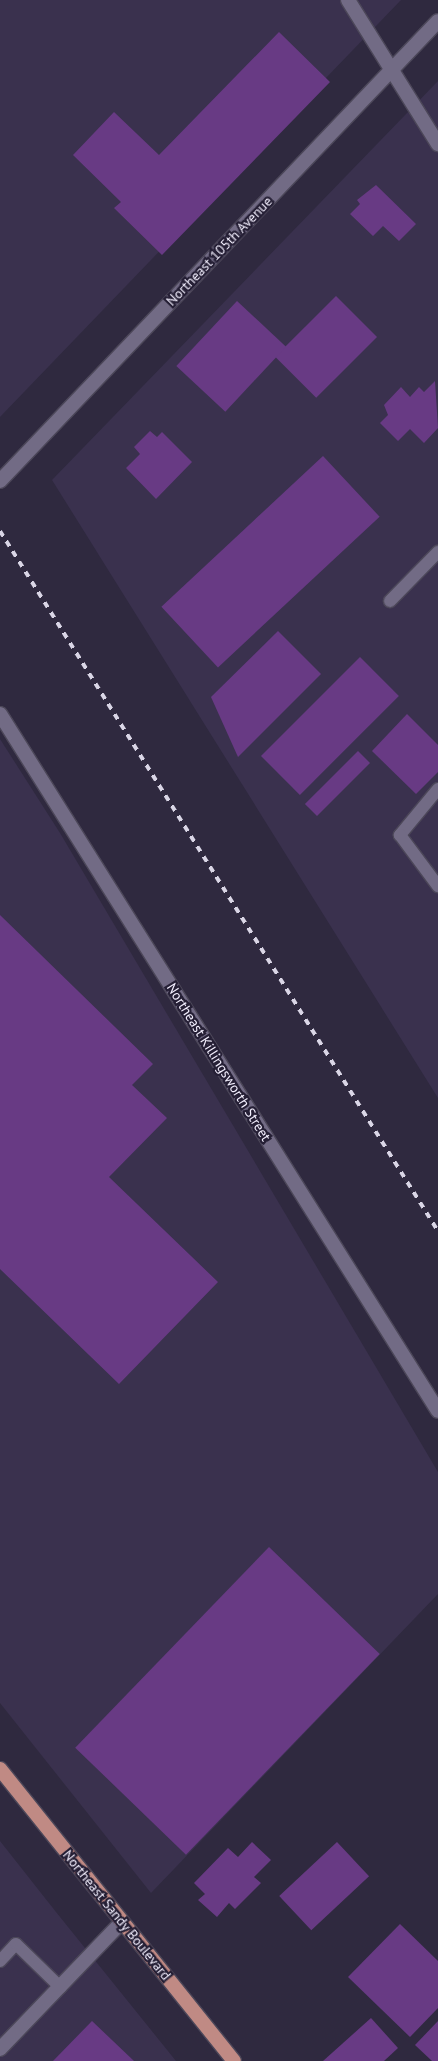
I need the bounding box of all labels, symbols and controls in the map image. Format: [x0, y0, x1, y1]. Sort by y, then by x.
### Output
street label: Northeast 105th Avenue [162, 193, 276, 309]
street label: Northeast Killingsworth Street [163, 980, 275, 1144]
street label: Northeast Sandy Boulevard [59, 1846, 175, 1984]

